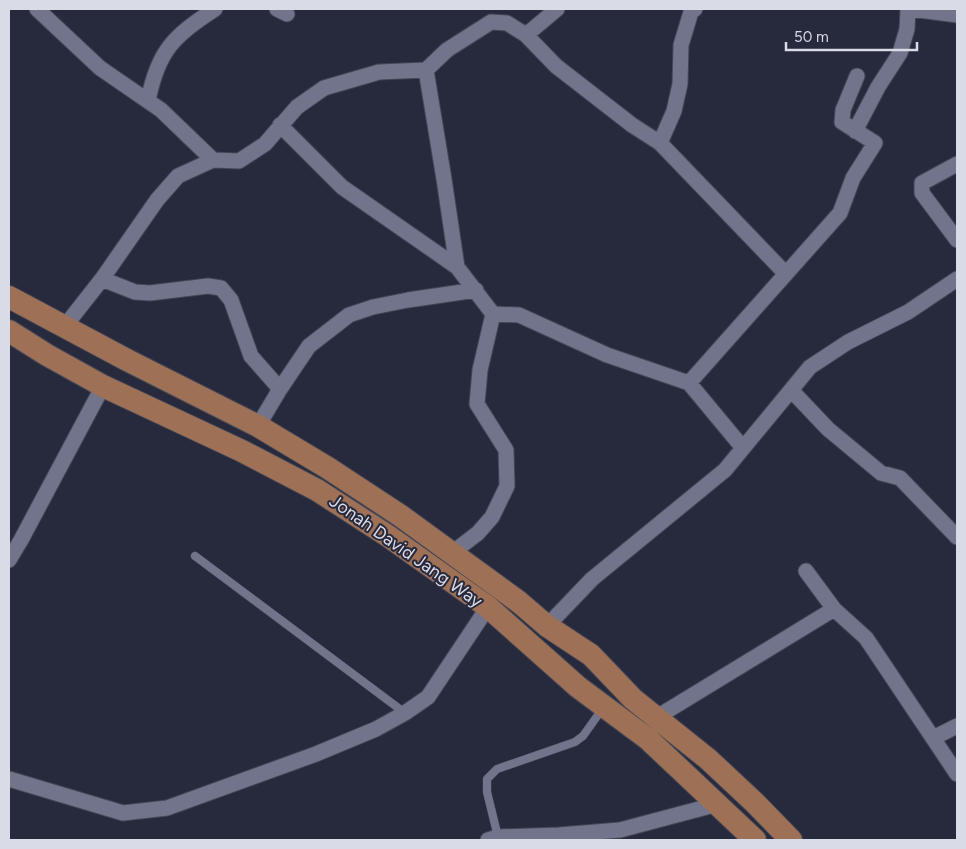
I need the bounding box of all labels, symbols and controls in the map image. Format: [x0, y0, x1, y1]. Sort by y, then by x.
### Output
scale bar [786, 20, 917, 52]
text: 50 m [794, 28, 829, 46]
street label: Jonah David Jang Way [325, 490, 487, 612]

